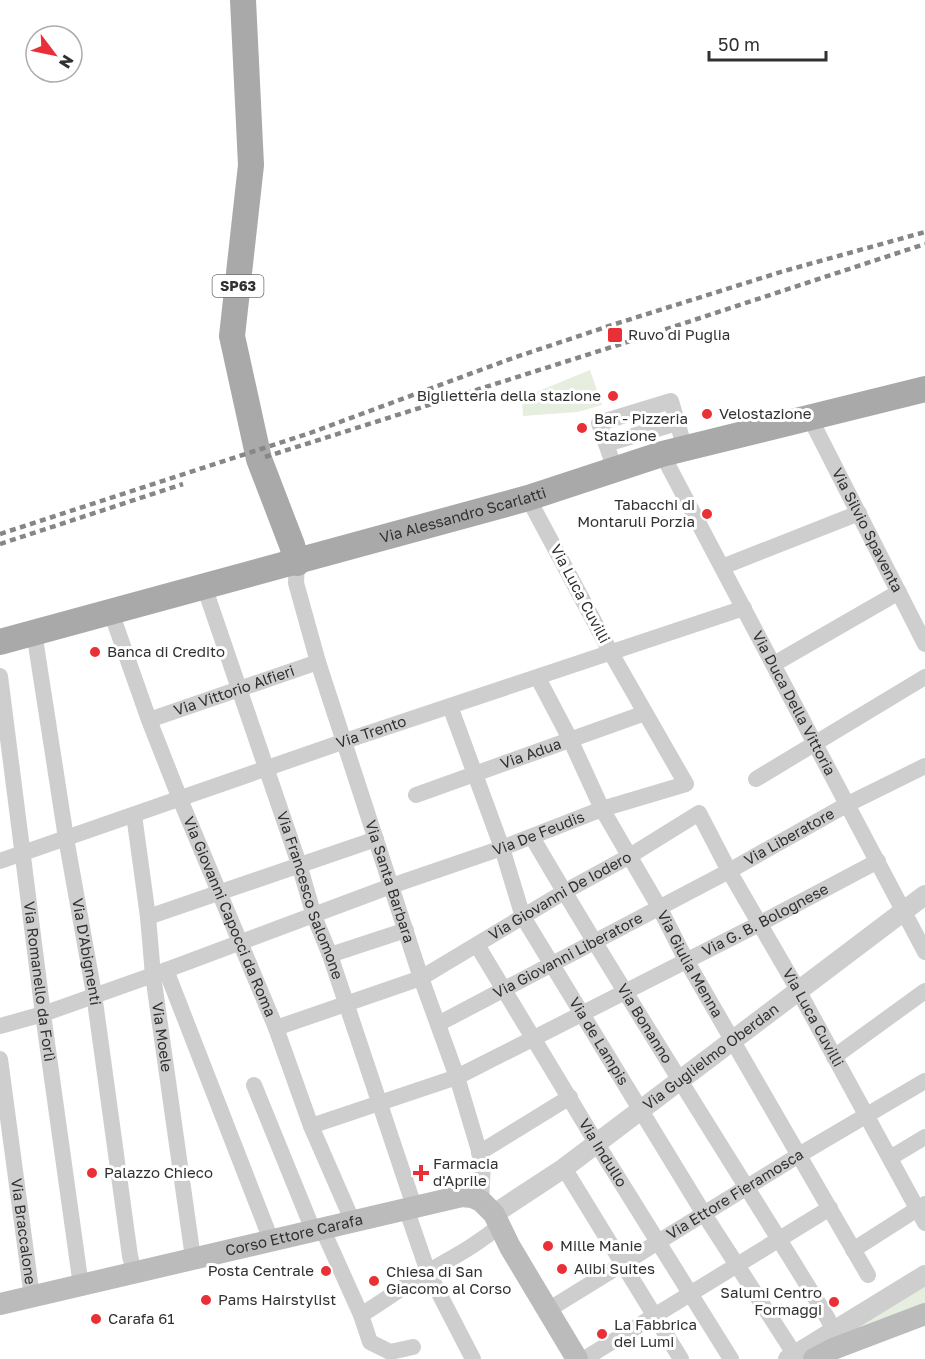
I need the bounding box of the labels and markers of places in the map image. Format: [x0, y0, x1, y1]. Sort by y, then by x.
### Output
place label: Ruvo di Puglia [628, 325, 730, 343]
marker: Ruvo di Puglia [606, 326, 624, 344]
place label: Biglietteria della stazione [417, 386, 601, 404]
marker: Biglietteria della stazione [606, 389, 620, 403]
place label: Velostazione [719, 404, 812, 422]
marker: Velostazione [700, 407, 714, 421]
place label: Bar - Pizzeria Stazione [594, 409, 688, 444]
marker: Bar - Pizzeria Stazione [575, 421, 589, 435]
place label: Tabacchi di Montaruli Porzia [577, 495, 695, 530]
marker: Tabacchi di Montaruli Porzia [700, 507, 714, 521]
place label: Banca di Credito [107, 642, 225, 660]
marker: Banca di Credito [88, 645, 102, 659]
place label: Farmacia d'Aprile [433, 1154, 498, 1189]
place label: Palazzo Chieco [104, 1163, 213, 1181]
marker: Palazzo Chieco [85, 1166, 99, 1180]
marker: Farmacia d'Aprile [414, 1166, 428, 1180]
place label: Mille Manie [560, 1236, 642, 1254]
marker: Mille Manie [541, 1239, 555, 1253]
place label: Alibi Suites [574, 1259, 655, 1277]
place label: Posta Centrale [208, 1261, 314, 1279]
place label: Chiesa di San Giacomo al Corso [386, 1262, 511, 1297]
marker: Alibi Suites [555, 1262, 569, 1276]
marker: Posta Centrale [319, 1264, 333, 1278]
marker: Chiesa di San Giacomo al Corso [367, 1274, 381, 1288]
place label: Salumi Centro Formaggi [720, 1283, 822, 1318]
place label: Pams Hairstylist [218, 1290, 336, 1308]
marker: Pams Hairstylist [199, 1293, 213, 1307]
marker: Salumi Centro Formaggi [827, 1295, 841, 1309]
place label: Carafa 61 [108, 1309, 175, 1327]
marker: Carafa 61 [89, 1312, 103, 1326]
place label: La Fabbrica dei Lumi [614, 1315, 697, 1350]
marker: La Fabbrica dei Lumi [595, 1327, 609, 1341]

